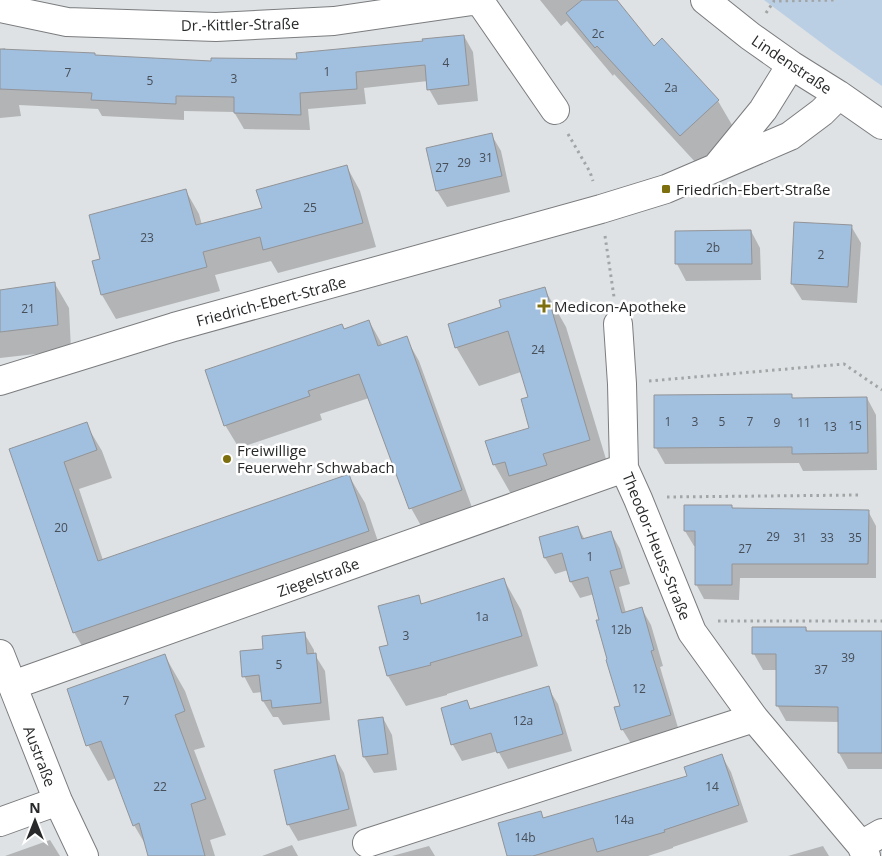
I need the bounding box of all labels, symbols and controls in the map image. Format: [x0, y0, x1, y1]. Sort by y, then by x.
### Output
street label: Dr.-Kittler-Straße [181, 13, 299, 35]
house number: 2c [592, 25, 605, 42]
street label: Lindenstraße [748, 30, 836, 98]
house number: 4 [443, 54, 450, 71]
house number: 1 [324, 63, 330, 80]
house number: 7 [65, 64, 72, 81]
house number: 3 [231, 70, 238, 87]
house number: 5 [147, 72, 154, 89]
house number: 2a [664, 79, 678, 96]
house number: 31 [479, 149, 493, 166]
house number: 29 [457, 154, 471, 171]
house number: 27 [435, 159, 449, 176]
place label: Friedrich-Ebert-Straße [676, 179, 830, 199]
marker: Friedrich-Ebert-Straße [660, 183, 672, 195]
house number: 25 [303, 199, 317, 216]
house number: 23 [140, 229, 154, 246]
house number: 2b [706, 239, 720, 256]
house number: 2 [818, 246, 825, 263]
street label: Friedrich-Ebert-Straße [194, 271, 348, 331]
place label: Medicon-Apotheke [554, 296, 686, 316]
house number: 21 [21, 300, 35, 317]
marker: Medicon-Apotheke [538, 300, 550, 312]
house number: 24 [531, 341, 545, 358]
house number: 1 [665, 413, 671, 430]
house number: 3 [692, 413, 699, 430]
house number: 5 [719, 413, 726, 430]
house number: 7 [747, 413, 754, 430]
house number: 9 [774, 414, 781, 431]
house number: 11 [797, 414, 811, 431]
house number: 15 [848, 417, 862, 434]
house number: 13 [823, 418, 837, 435]
place label: Freiwillige Feuerwehr Schwabach [237, 440, 395, 477]
marker: Freiwillige Feuerwehr Schwabach [221, 453, 233, 465]
street label: Theodor-Heuss-Straße [618, 469, 696, 623]
house number: 20 [54, 519, 68, 536]
house number: 29 [766, 528, 780, 545]
house number: 31 [793, 529, 807, 546]
house number: 33 [820, 529, 834, 546]
house number: 35 [848, 529, 862, 546]
house number: 27 [738, 540, 752, 557]
house number: 1 [587, 548, 593, 565]
street label: Ziegelstraße [274, 553, 362, 601]
house number: 1a [475, 608, 489, 625]
house number: 12b [610, 621, 632, 638]
house number: 3 [403, 627, 410, 644]
house number: 39 [841, 649, 855, 666]
house number: 5 [276, 656, 283, 673]
house number: 37 [814, 661, 828, 678]
house number: 12 [632, 680, 646, 697]
house number: 7 [123, 692, 130, 709]
house number: 12a [513, 712, 533, 729]
street label: Austraße [19, 723, 61, 789]
house number: 22 [153, 778, 167, 795]
house number: 14 [705, 778, 719, 795]
north arrow [10, 796, 60, 846]
text: N [29, 798, 41, 817]
house number: 14a [614, 811, 634, 828]
house number: 14b [514, 829, 536, 846]

